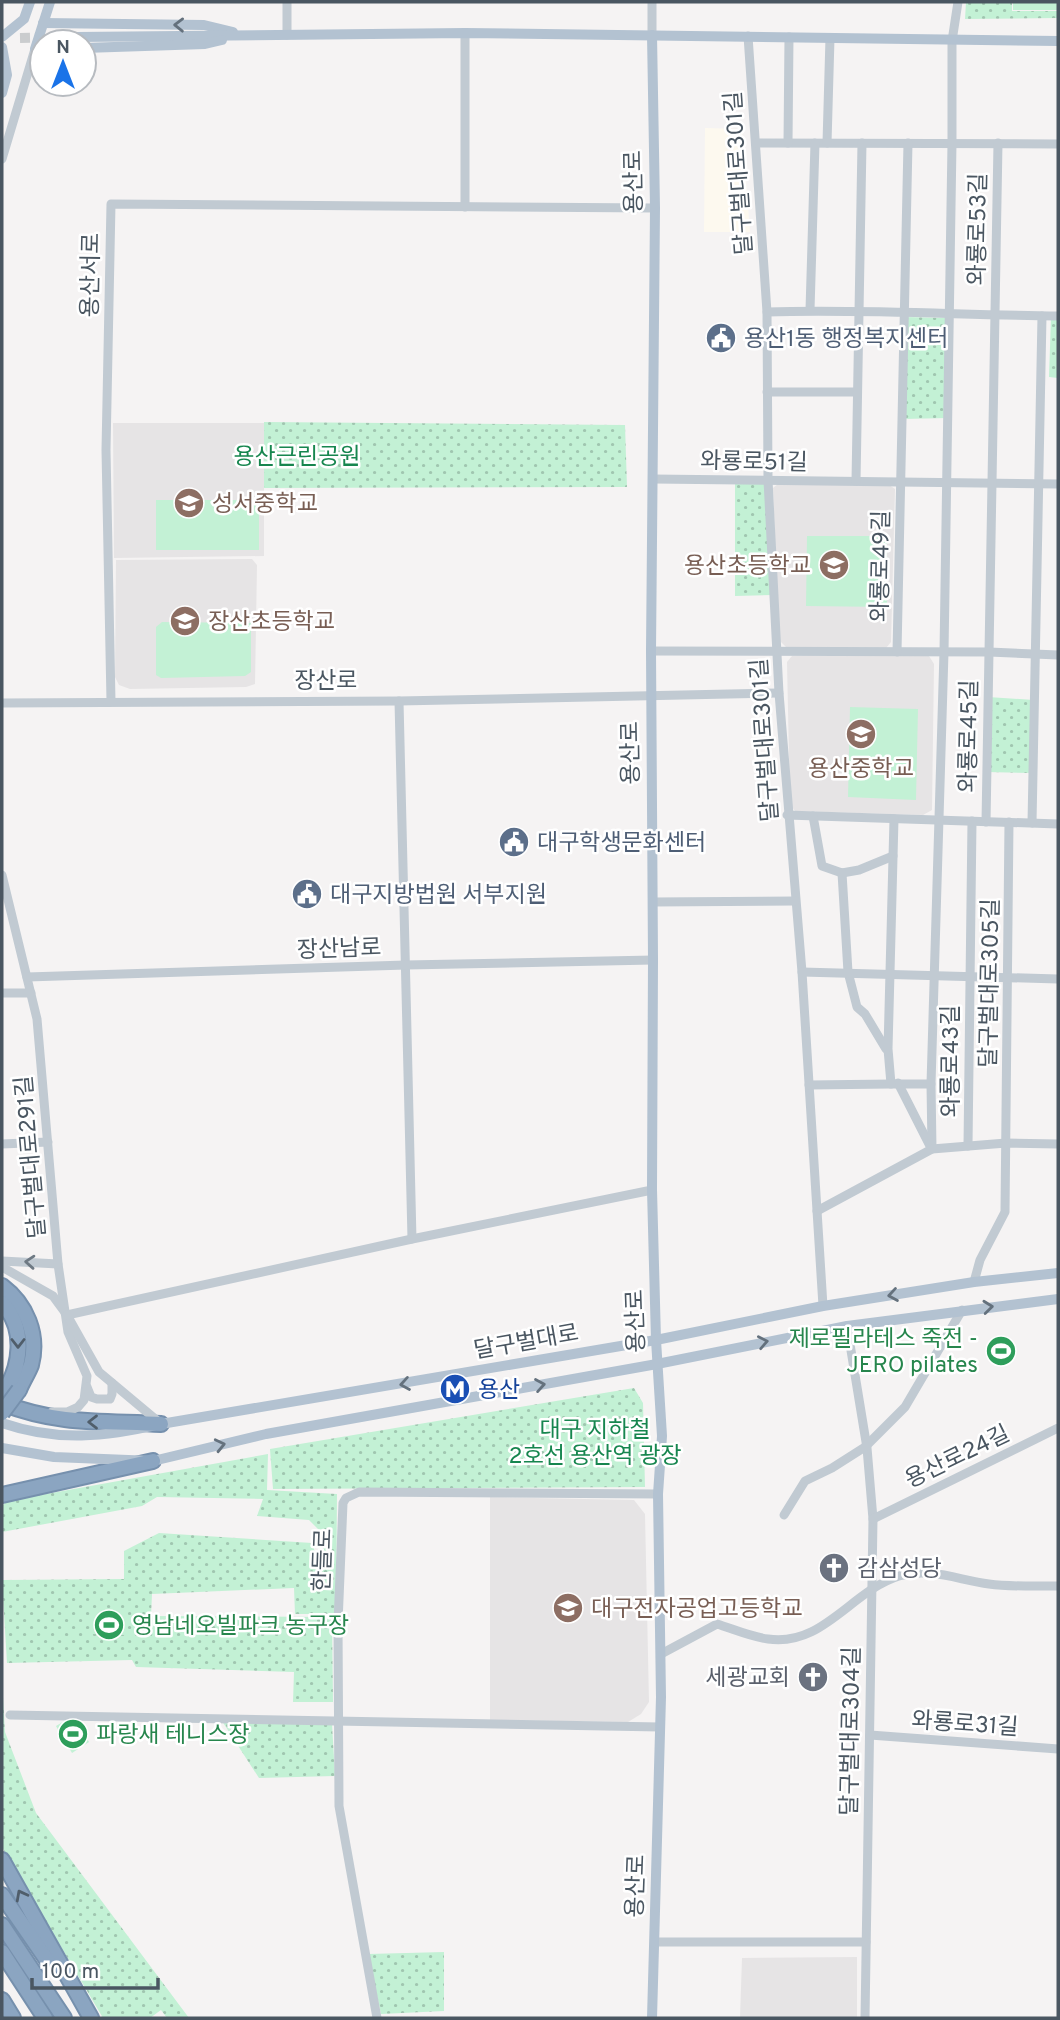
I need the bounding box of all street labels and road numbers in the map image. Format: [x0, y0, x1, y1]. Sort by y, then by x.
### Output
street label: 달구벌대로301길 [720, 90, 761, 256]
street label: 용산로 [620, 150, 651, 214]
street label: 와룡로53길 [964, 172, 995, 286]
street label: 용산서로 [77, 232, 108, 318]
street label: 와룡로51길 [700, 448, 808, 479]
street label: 와룡로49길 [867, 510, 898, 622]
street label: 달구벌대로301길 [746, 657, 787, 823]
street label: 장산로 [294, 668, 358, 697]
street label: 와룡로45길 [955, 679, 986, 793]
street label: 용산로 [617, 721, 648, 785]
street label: 달구벌대로305길 [976, 898, 1007, 1068]
street label: 장산남로 [296, 935, 382, 966]
street label: 와룡로43길 [938, 1005, 967, 1117]
street label: 달구벌대로291길 [11, 1074, 54, 1239]
street label: 용산로 [622, 1289, 653, 1353]
street label: 달구벌대로 [472, 1320, 581, 1367]
street label: 용산로24길 [901, 1420, 1015, 1496]
street label: 한들로 [309, 1528, 340, 1592]
street label: 달구벌대로304길 [837, 1646, 868, 1816]
street label: 와룡로31길 [910, 1707, 1019, 1744]
street label: 용산로 [622, 1854, 653, 1918]

